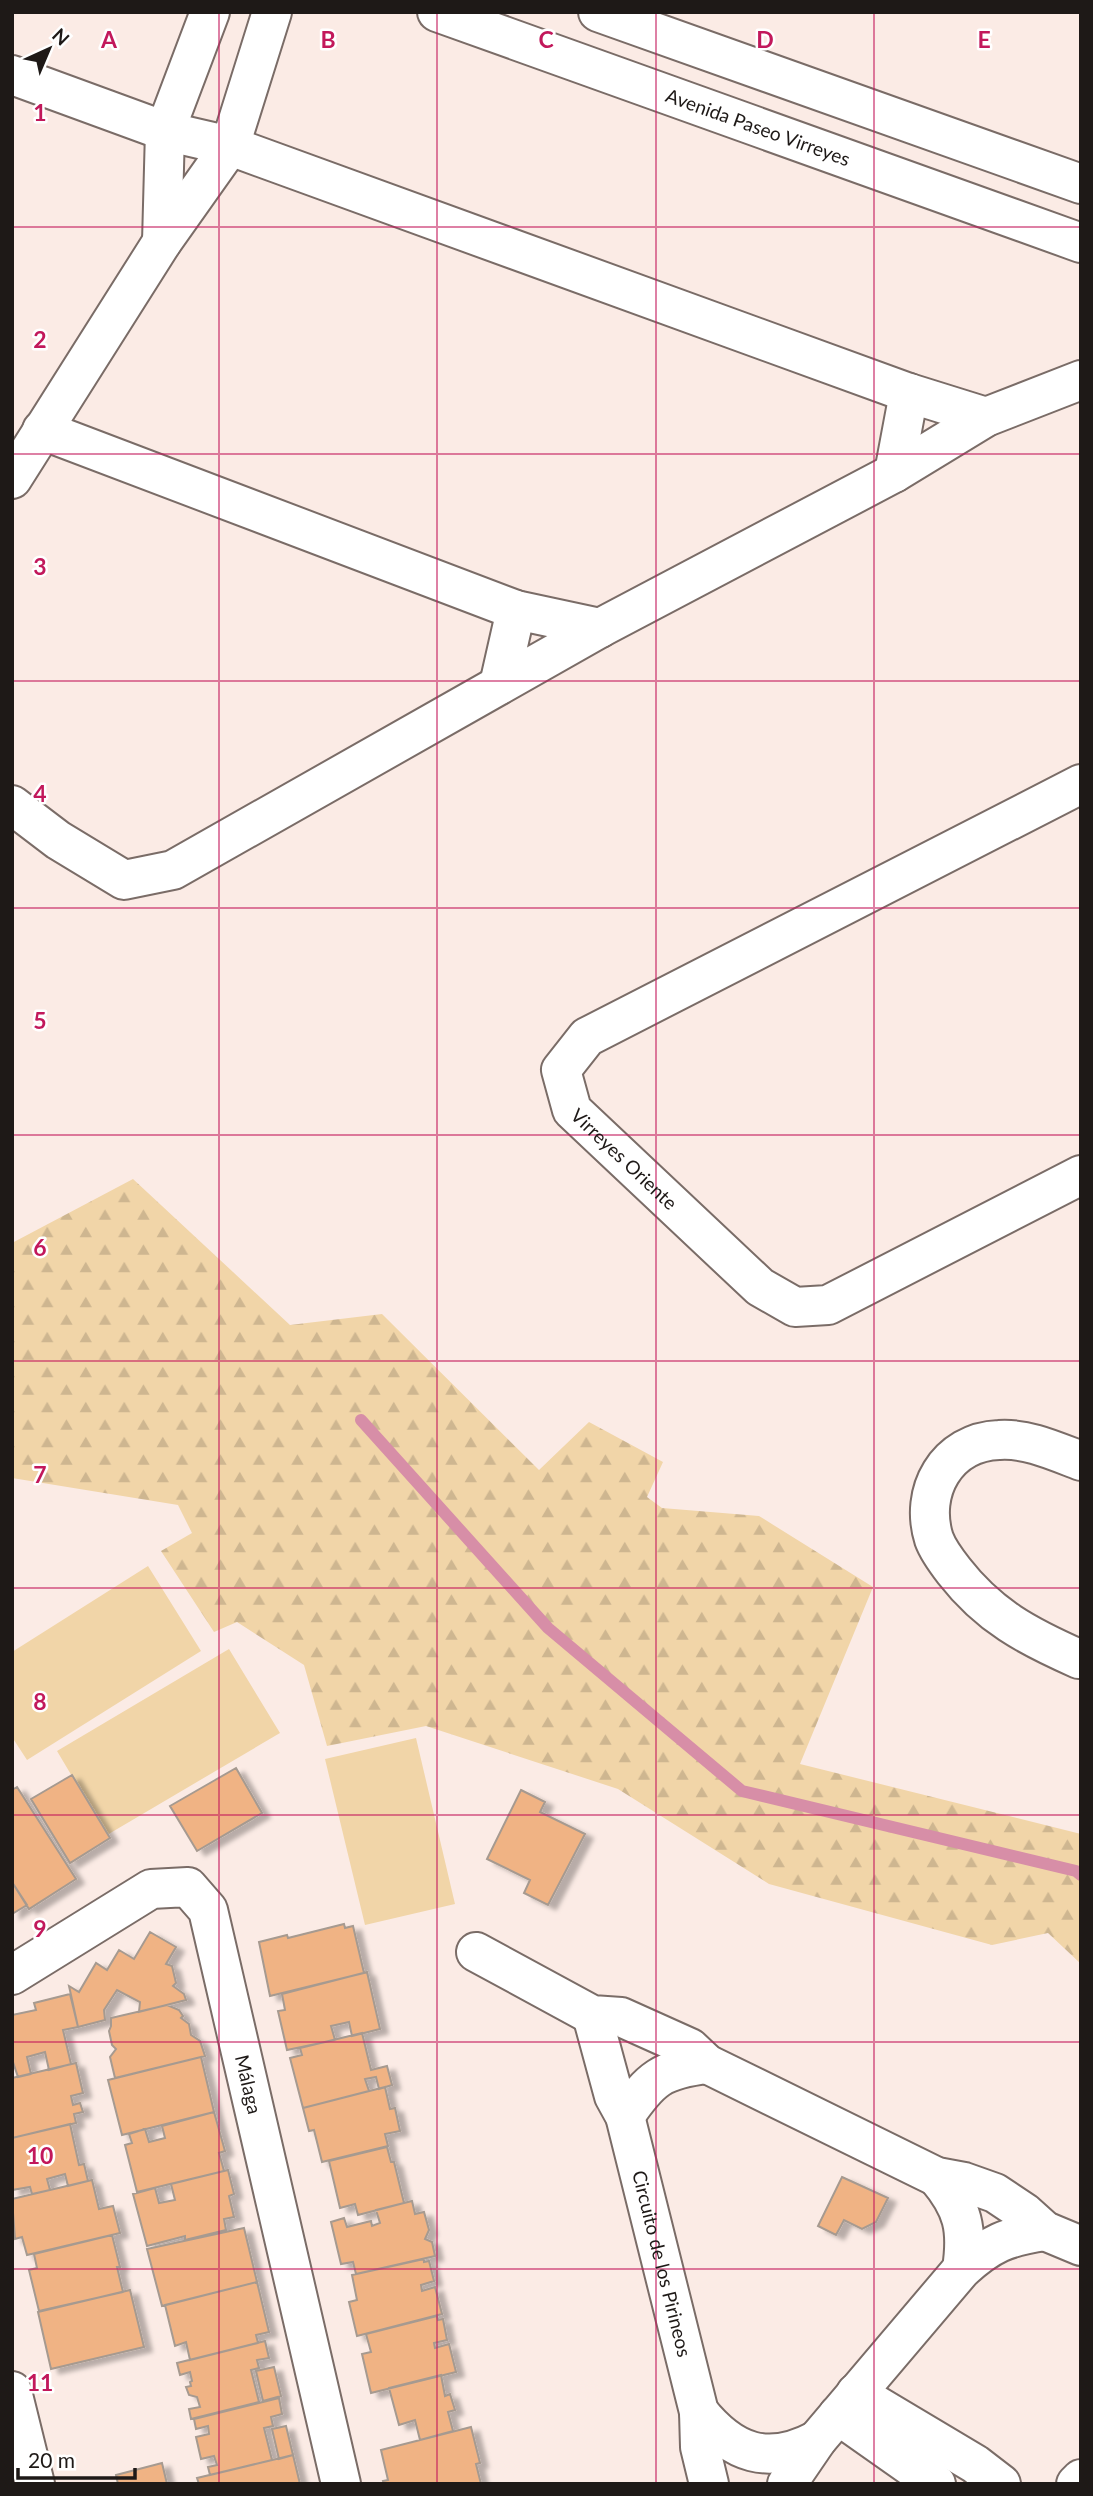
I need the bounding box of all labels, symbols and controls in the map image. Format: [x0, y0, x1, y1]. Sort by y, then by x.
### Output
north arrow [14, 14, 84, 84]
text: N [48, 23, 74, 50]
text: A [100, 25, 118, 53]
text: B [320, 25, 336, 53]
text: C [538, 25, 554, 53]
text: D [756, 25, 774, 53]
text: E [977, 25, 991, 53]
street label: Avenida Paseo Virreyes [663, 83, 853, 170]
text: 1 [33, 98, 47, 126]
text: 2 [33, 325, 47, 353]
text: 3 [33, 552, 47, 580]
text: 4 [33, 779, 47, 807]
text: 5 [33, 1006, 47, 1034]
street label: Virreyes Oriente [567, 1103, 682, 1214]
text: 6 [33, 1233, 47, 1261]
text: 7 [33, 1460, 47, 1488]
text: 8 [33, 1687, 47, 1715]
text: 9 [33, 1914, 47, 1942]
street label: Málaga [231, 2052, 267, 2116]
text: 10 [27, 2141, 53, 2169]
street label: Circuito de los Pirineos [628, 2168, 697, 2359]
text: 11 [27, 2368, 53, 2396]
scale bar [18, 2436, 135, 2480]
text: 20 m [28, 2447, 75, 2472]

